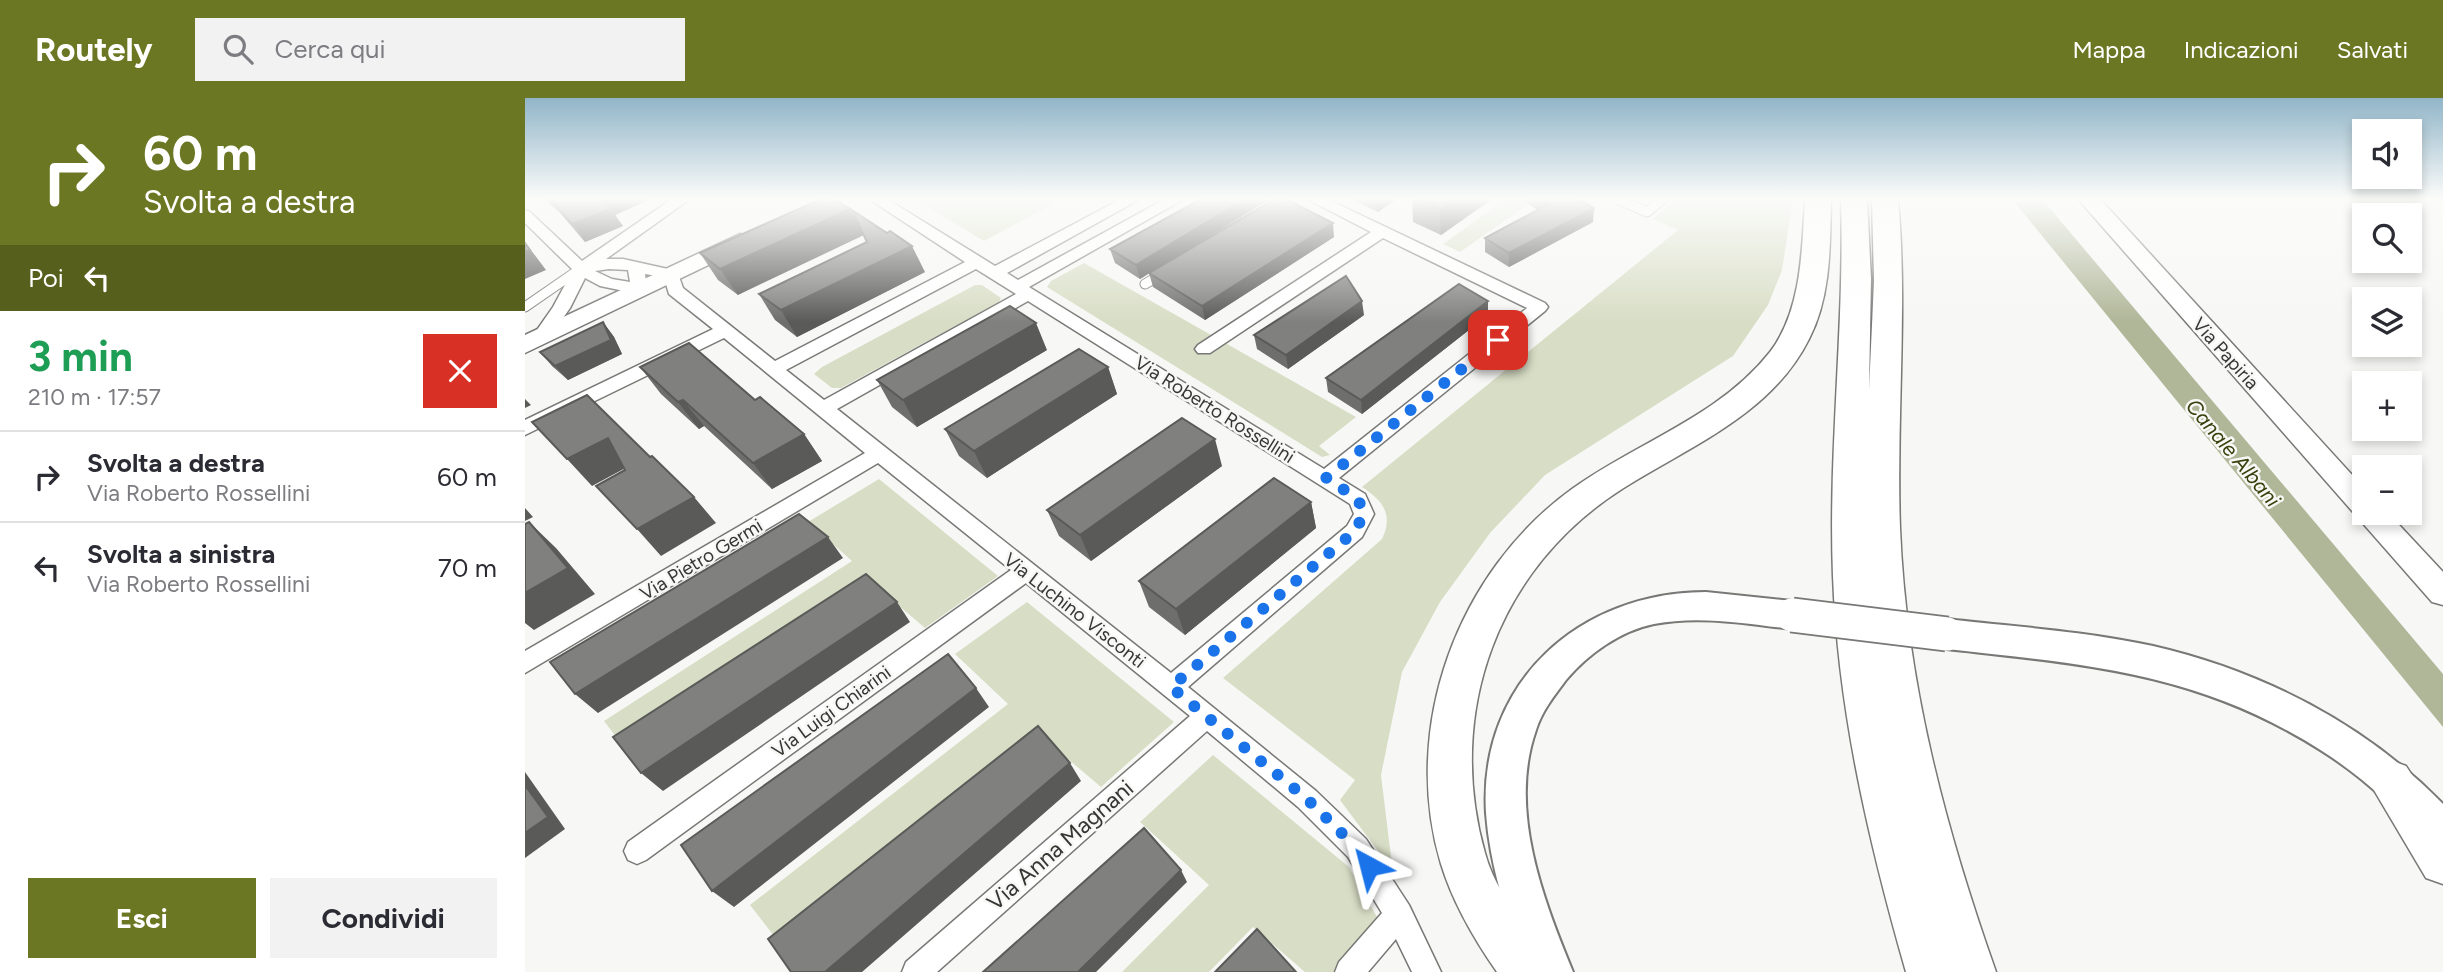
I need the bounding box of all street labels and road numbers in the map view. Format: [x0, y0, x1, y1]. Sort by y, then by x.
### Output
street label: Via Papiria [2187, 313, 2264, 394]
street label: Via Roberto Rossellini [1130, 351, 1299, 468]
street label: Via Pietro Germi [636, 514, 767, 605]
street label: Via Luchino Visconti [999, 548, 1150, 673]
street label: Via Luigi Chiarini [767, 661, 895, 762]
street label: Via Anna Magnani [981, 774, 1139, 916]

